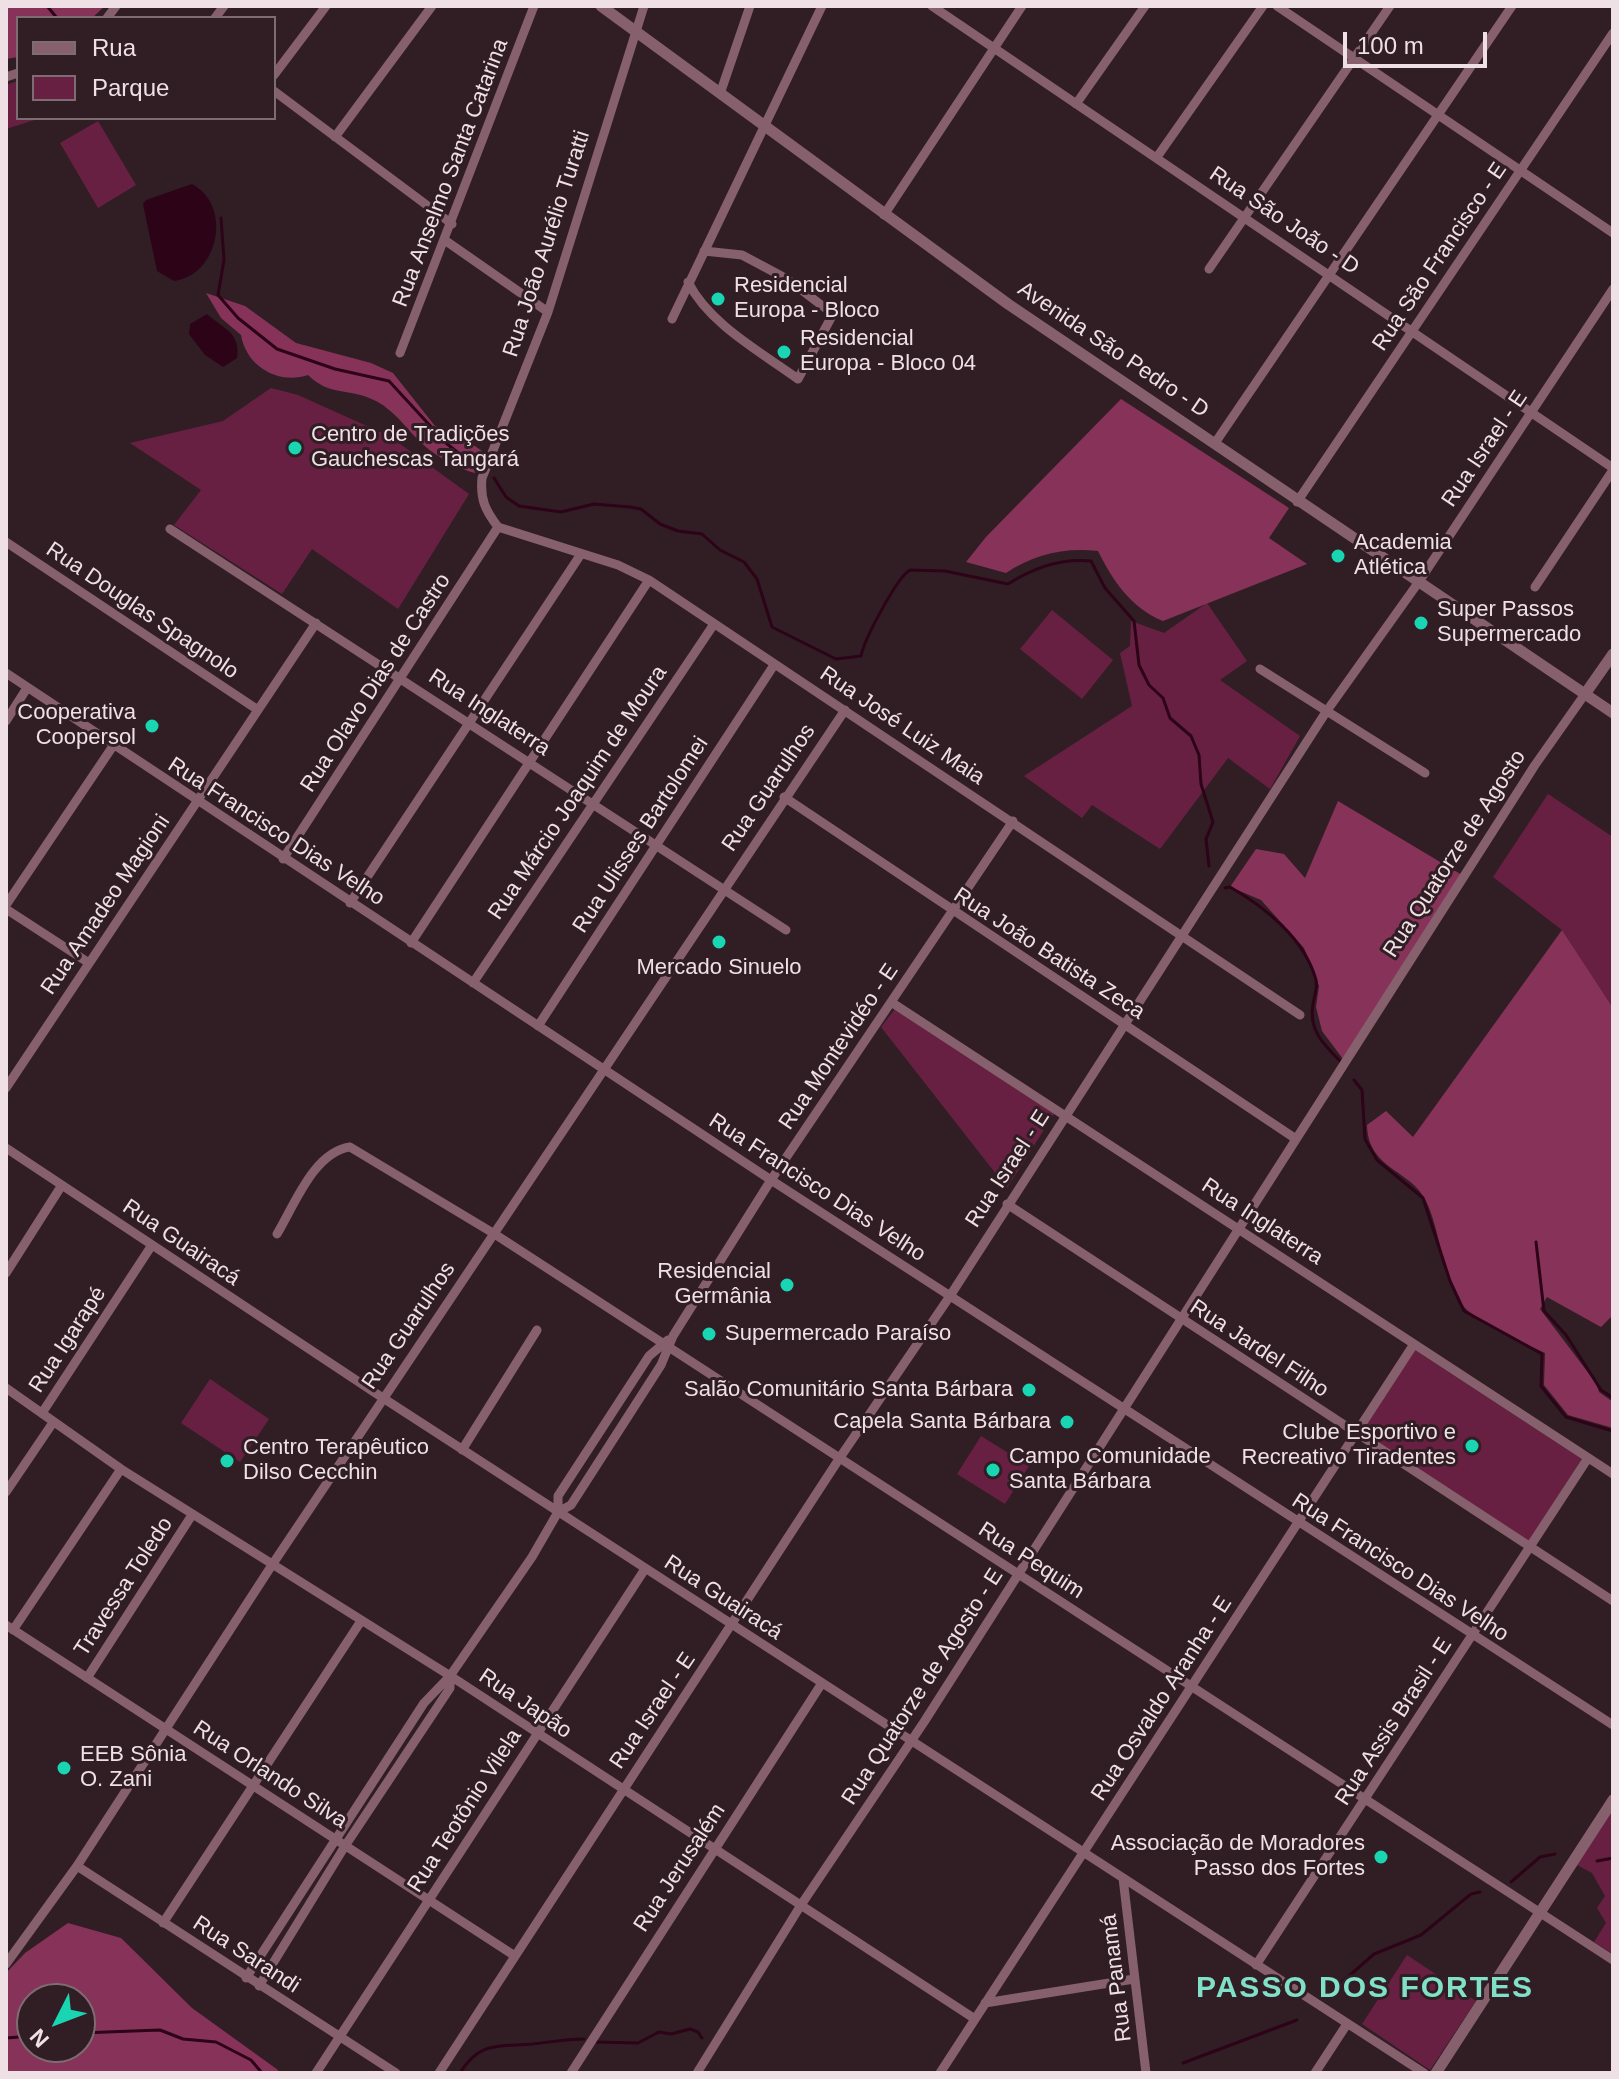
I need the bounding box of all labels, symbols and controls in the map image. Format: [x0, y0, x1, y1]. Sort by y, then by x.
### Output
legend [16, 16, 276, 120]
scale bar [1347, 16, 1491, 66]
text: 100 m [1357, 32, 1424, 59]
text: Rua [92, 34, 136, 61]
street label: Rua Anselmo Santa Catarina [388, 35, 514, 311]
text: Parque [92, 74, 169, 101]
street label: Rua João Aurélio Turatti [498, 127, 596, 361]
street label: Rua São Francisco - E [1367, 158, 1513, 356]
street label: Rua São João - D [1204, 161, 1364, 281]
place label: Residencial Europa - Bloco [734, 273, 880, 324]
street label: Avenida São Pedro - D [1013, 276, 1213, 424]
marker: Residencial Europa - Bloco [709, 290, 727, 308]
place label: Residencial Europa - Bloco 04 [800, 326, 976, 378]
marker: Residencial Europa - Bloco 04 [775, 343, 793, 361]
street label: Rua Israel - E [1436, 386, 1534, 512]
place label: Centro de Tradições Gauchescas Tangará [311, 422, 519, 474]
marker: Centro de Tradições Gauchescas Tangará [286, 439, 304, 457]
place label: Academia Atlética [1354, 530, 1452, 582]
street label: Rua Douglas Spagnolo [41, 537, 243, 685]
marker: Academia Atlética [1329, 547, 1347, 565]
street label: Rua Olavo Dias de Castro [295, 569, 457, 797]
place label: Super Passos Supermercado [1437, 597, 1581, 648]
marker: Super Passos Supermercado [1412, 614, 1430, 632]
street label: Rua Márcio Joaquim de Moura [483, 661, 673, 925]
street label: Rua José Luiz Maia [815, 661, 989, 791]
street label: Rua Inglaterra [423, 664, 555, 762]
place label: Cooperativa Coopersol [17, 700, 136, 752]
marker: Cooperativa Coopersol [143, 717, 161, 735]
street label: Rua Guarulhos [717, 719, 821, 857]
street label: Rua Ulisses Bartolomei [568, 732, 714, 938]
street label: Rua Quatorze de Agosto [1378, 745, 1532, 963]
street label: Rua Francisco Dias Velho [163, 752, 389, 912]
street label: Rua Amadeo Magioni [36, 810, 176, 1000]
street label: Rua João Batista Zeca [948, 882, 1150, 1026]
marker: Mercado Sinuelo [710, 933, 728, 951]
place label: Mercado Sinuelo [636, 955, 802, 981]
street label: Rua Montevidéo - E [774, 959, 904, 1135]
street label: Rua Israel - E [960, 1105, 1056, 1233]
street label: Rua Francisco Dias Velho [704, 1108, 930, 1268]
street label: Rua Inglaterra [1196, 1173, 1328, 1271]
street label: Rua Guairacá [117, 1194, 245, 1292]
street label: Rua Guarulhos [357, 1257, 461, 1395]
place label: Residencial Germânia [657, 1259, 771, 1310]
marker: Residencial Germânia [778, 1276, 796, 1294]
street label: Rua Igarapé [24, 1282, 112, 1398]
street label: Rua Jardel Filho [1185, 1294, 1333, 1404]
place label: Supermercado Paraíso [725, 1321, 951, 1347]
marker: Supermercado Paraíso [700, 1325, 718, 1343]
place label: Salão Comunitário Santa Bárbara [684, 1377, 1013, 1403]
marker: Salão Comunitário Santa Bárbara [1020, 1381, 1038, 1399]
place label: Capela Santa Bárbara [833, 1409, 1051, 1435]
marker: Capela Santa Bárbara [1058, 1413, 1076, 1431]
place label: Clube Esportivo e Recreativo Tiradentes [1242, 1420, 1456, 1472]
place label: Centro Terapêutico Dilso Cecchin [243, 1435, 429, 1486]
marker: Clube Esportivo e Recreativo Tiradentes [1463, 1437, 1481, 1455]
place label: Campo Comunidade Santa Bárbara [1009, 1444, 1211, 1496]
marker: Centro Terapêutico Dilso Cecchin [218, 1452, 236, 1470]
marker: Campo Comunidade Santa Bárbara [984, 1461, 1002, 1479]
street label: Rua Francisco Dias Velho [1287, 1488, 1513, 1648]
street label: Travessa Toledo [69, 1512, 179, 1662]
street label: Rua Pequim [973, 1517, 1089, 1605]
street label: Rua Guairacá [659, 1550, 787, 1646]
street label: Rua Quatorze de Agosto - E [837, 1564, 1009, 1810]
street label: Rua Osvaldo Aranha - E [1086, 1592, 1238, 1806]
street label: Rua Assis Brasil - E [1330, 1633, 1458, 1811]
street label: Rua Israel - E [604, 1648, 702, 1774]
street label: Rua Japão [474, 1663, 576, 1745]
street label: Rua Orlando Silva [188, 1715, 352, 1835]
street label: Rua Teotônio Vilela [402, 1724, 528, 1898]
place label: EEB Sônia O. Zani [80, 1742, 186, 1794]
marker: EEB Sônia O. Zani [55, 1759, 73, 1777]
street label: Rua Jerusalém [629, 1799, 731, 1937]
place label: Associação de Moradores Passo dos Fortes [1111, 1831, 1365, 1882]
marker: Associação de Moradores Passo dos Fortes [1372, 1848, 1390, 1866]
street label: Rua Sarandi [188, 1911, 304, 1999]
street label: Rua Panamá [1096, 1913, 1138, 2043]
district label: PASSO DOS FORTES [1196, 1971, 1534, 2007]
north arrow [16, 1983, 96, 2063]
text: N [25, 2024, 54, 2052]

